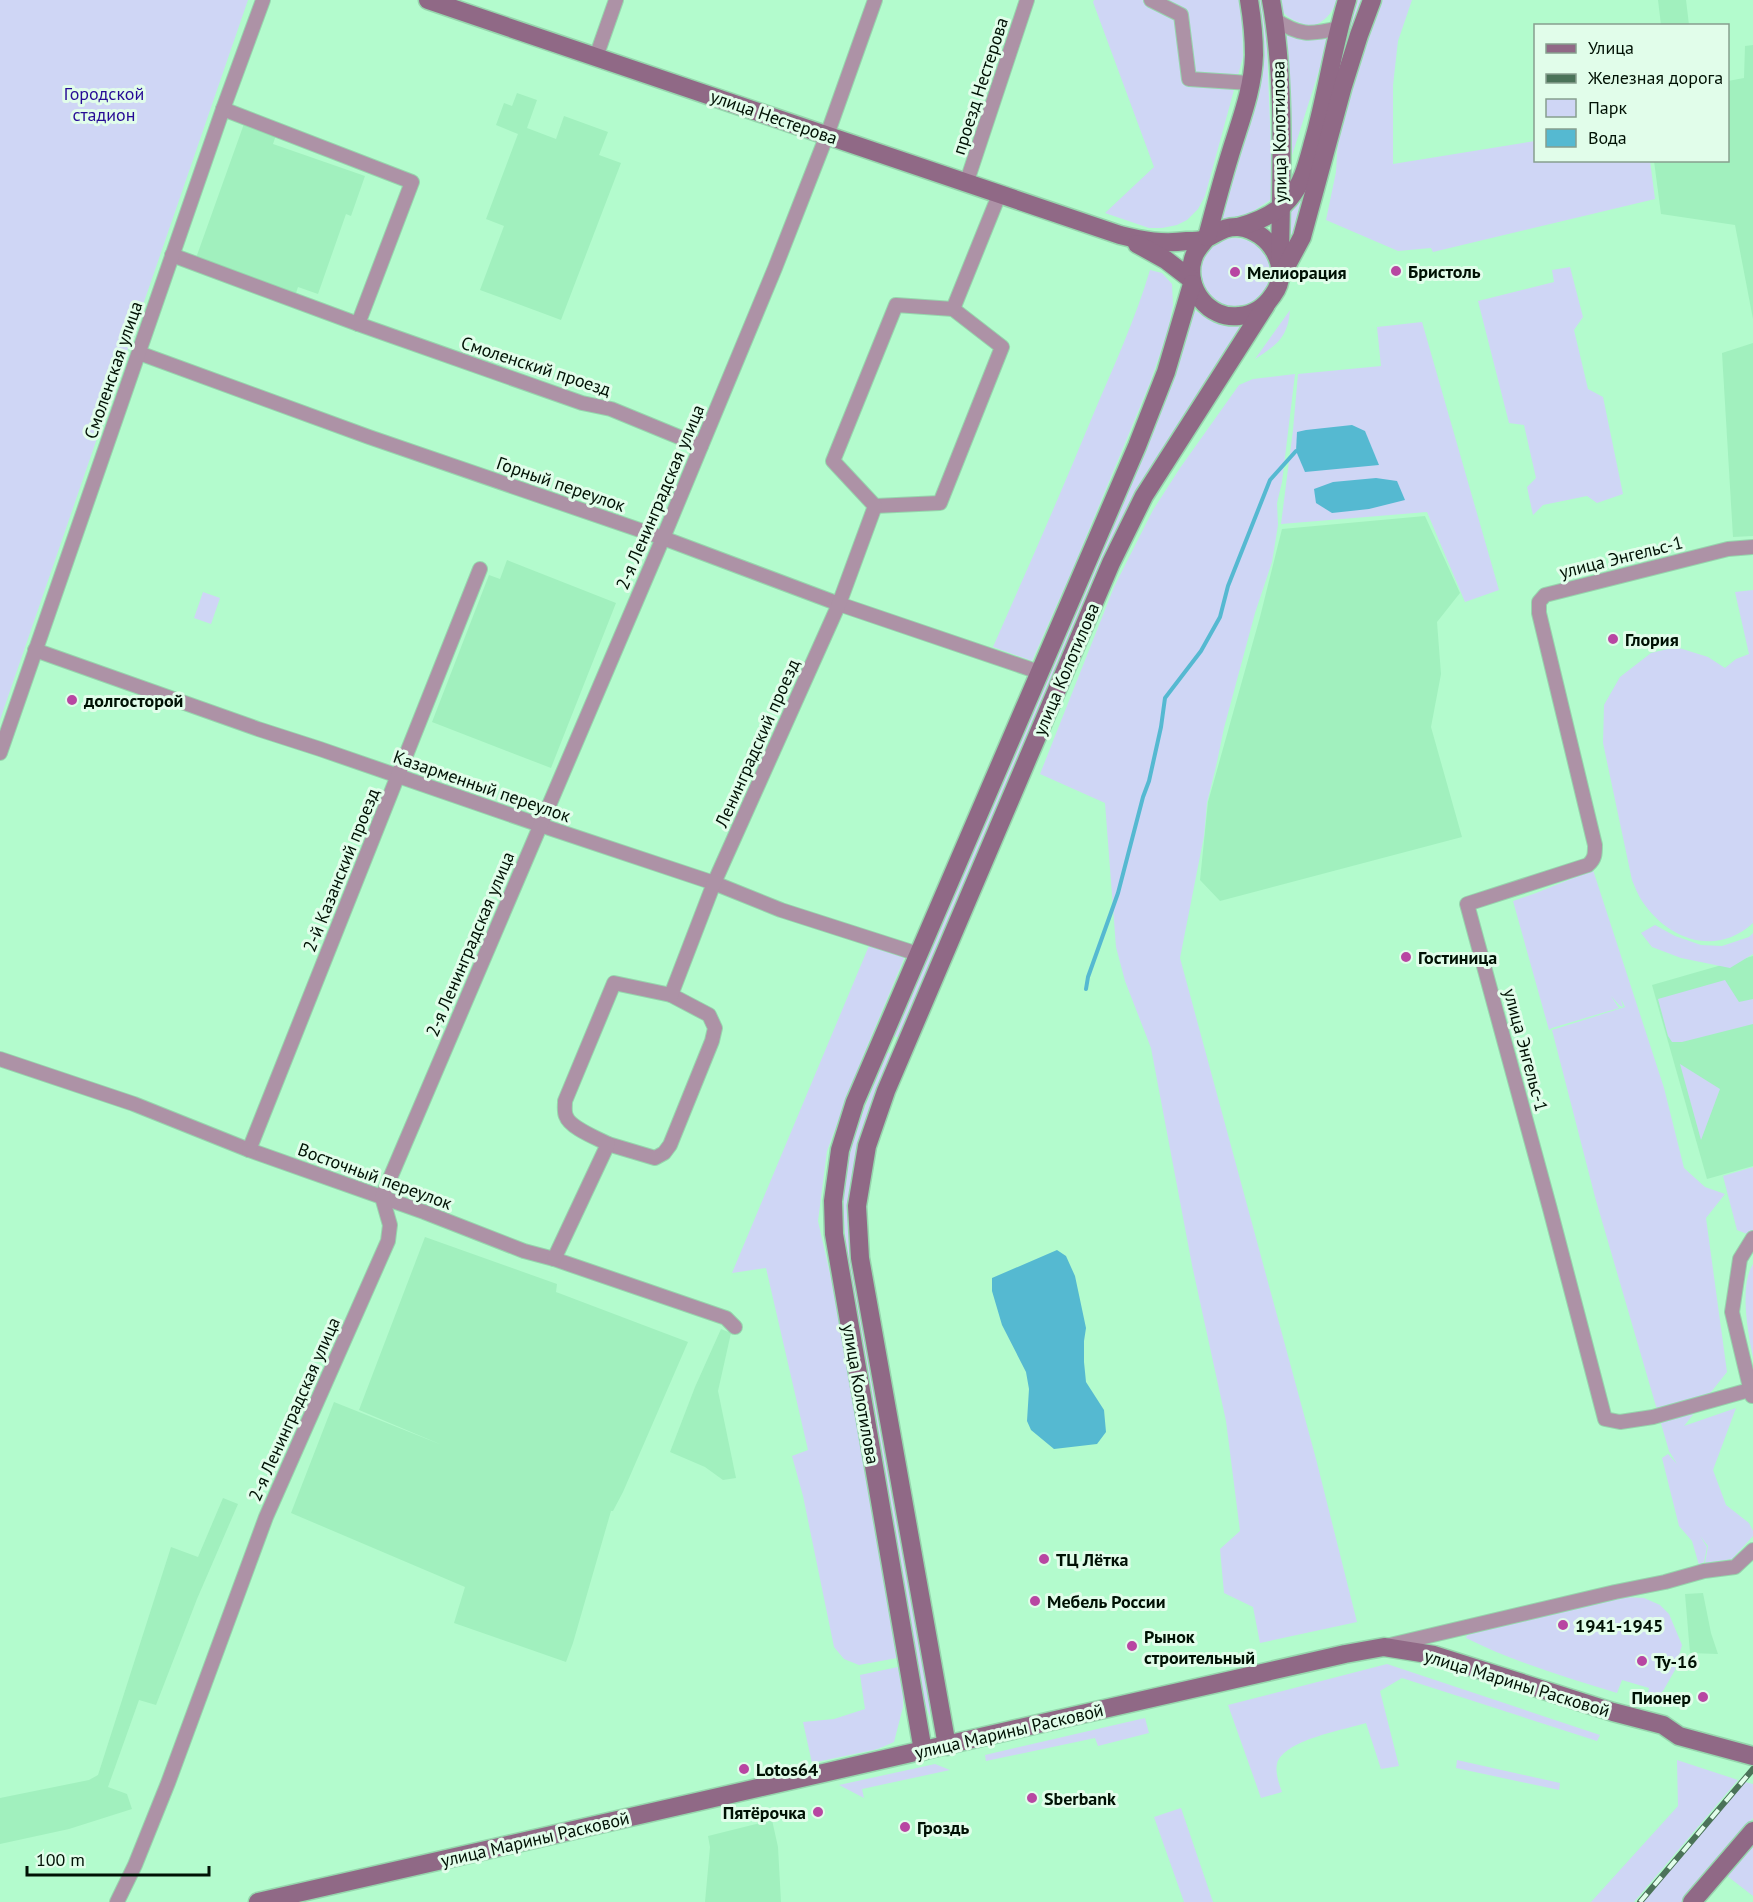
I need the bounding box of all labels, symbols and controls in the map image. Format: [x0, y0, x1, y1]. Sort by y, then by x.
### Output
street label: проезд Нестерова [947, 15, 1013, 157]
legend [1534, 24, 1729, 162]
text: Улица [1588, 36, 1634, 59]
street label: улица Колотилова [1266, 61, 1292, 203]
text: Железная дорога [1587, 66, 1723, 89]
park label: Городской стадион [64, 82, 144, 126]
street label: улица Нестерова [707, 85, 841, 149]
text: Парк [1588, 96, 1628, 119]
text: Вода [1588, 126, 1627, 149]
place label: Бристоль [1408, 260, 1481, 283]
place label: Мелиорация [1247, 261, 1347, 284]
marker: Бристоль [1389, 264, 1403, 278]
marker: Мелиорация [1228, 265, 1242, 279]
street label: Смоленская улица [79, 298, 147, 442]
street label: Смоленский проезд [458, 331, 614, 401]
street label: 2-я Ленинградская улица [611, 401, 709, 593]
street label: Горный переулок [494, 451, 629, 517]
street label: улица Энгельс-1 [1557, 531, 1685, 583]
street label: улица Колотилова [1028, 599, 1104, 739]
place label: Глория [1625, 628, 1679, 651]
marker: Глория [1606, 632, 1620, 646]
street label: Ленинградский проезд [709, 655, 805, 832]
place label: долгосторой [83, 689, 183, 712]
marker: долгосторой [65, 693, 79, 707]
street label: Казарменный переулок [390, 745, 574, 827]
street label: 2-й Казанский проезд [298, 785, 384, 955]
street label: 2-я Ленинградская улица [421, 848, 519, 1040]
place label: Гостиница [1418, 946, 1497, 969]
marker: Гостиница [1399, 950, 1413, 964]
street label: улица Энгельс-1 [1499, 986, 1553, 1114]
street label: Восточный переулок [295, 1137, 456, 1215]
street label: 2-я Ленинградская улица [243, 1313, 345, 1505]
street label: улица Колотилова [837, 1322, 885, 1466]
place label: ТЦ Лётка [1056, 1548, 1129, 1571]
marker: ТЦ Лётка [1037, 1552, 1051, 1566]
place label: Мебель России [1047, 1590, 1166, 1613]
marker: Мебель России [1028, 1594, 1042, 1608]
place label: 1941-1945 [1575, 1614, 1663, 1637]
marker: 1941-1945 [1556, 1618, 1570, 1632]
place label: Рынок строительный [1144, 1625, 1255, 1669]
marker: Рынок строительный [1125, 1639, 1139, 1653]
street label: улица Марины Расковой [1421, 1644, 1613, 1722]
place label: Ту-16 [1654, 1650, 1697, 1673]
marker: Ту-16 [1635, 1654, 1649, 1668]
place label: Пионер [1631, 1686, 1691, 1709]
marker: Пионер [1696, 1690, 1710, 1704]
street label: улица Марины Расковой [913, 1698, 1105, 1764]
place label: Lotos64 [756, 1758, 818, 1781]
marker: Lotos64 [737, 1762, 751, 1776]
place label: Sberbank [1044, 1787, 1116, 1810]
marker: Sberbank [1025, 1791, 1039, 1805]
place label: Пятёрочка [723, 1801, 806, 1824]
marker: Пятёрочка [811, 1805, 825, 1819]
street label: улица Марины Расковой [439, 1806, 631, 1872]
place label: Гроздь [917, 1816, 969, 1839]
marker: Гроздь [898, 1820, 912, 1834]
scale bar [27, 1839, 208, 1877]
text: 100 m [36, 1848, 85, 1871]

